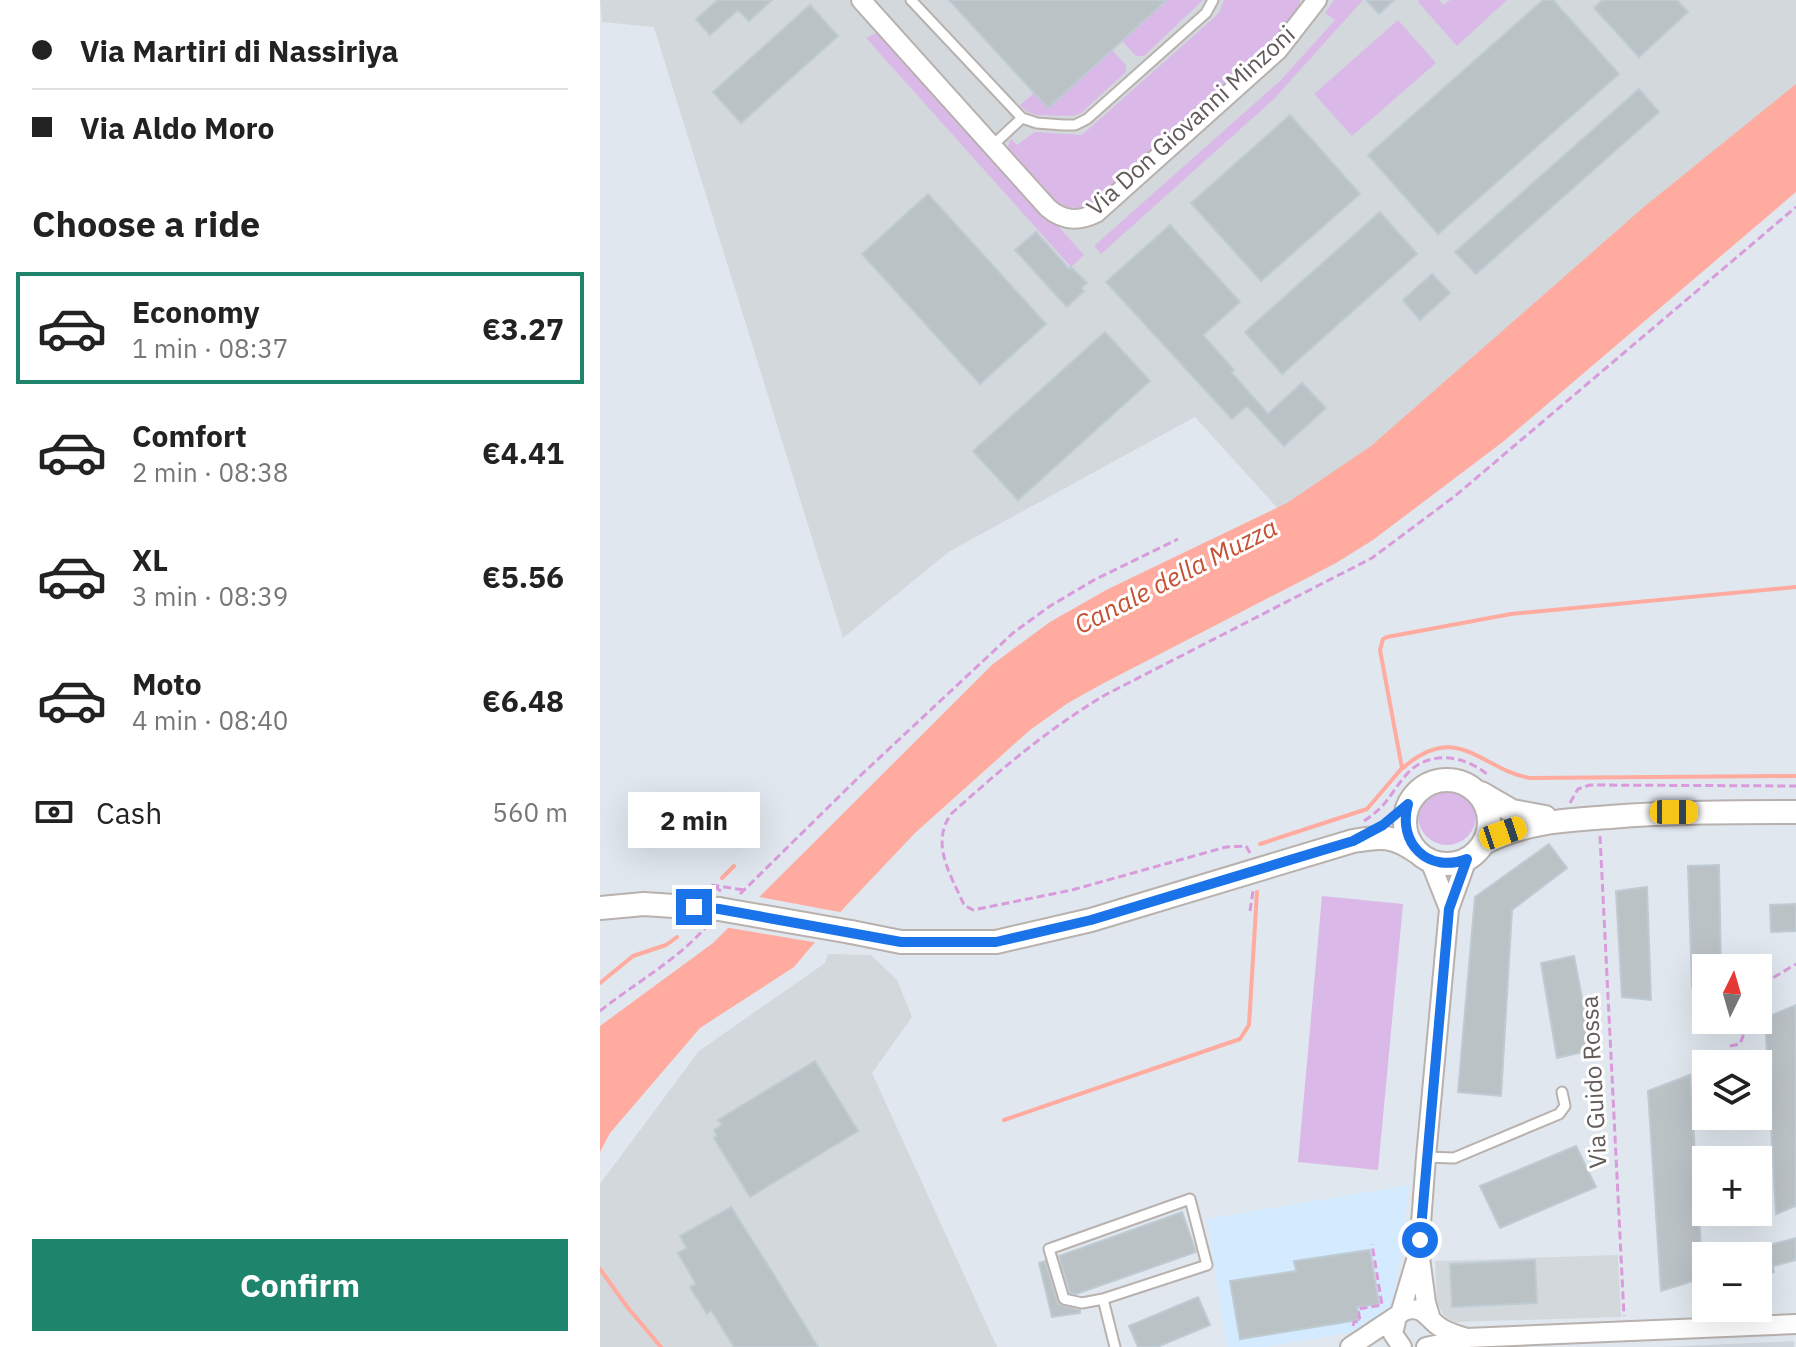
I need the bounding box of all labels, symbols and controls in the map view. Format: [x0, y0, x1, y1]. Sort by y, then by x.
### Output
street label: Via Don Giovanni Minzoni [1079, 18, 1301, 223]
text: Via Martiri di Nassiriya [80, 31, 399, 70]
text: Via Aldo Moro [80, 108, 275, 147]
text: Choose a ride [32, 200, 260, 247]
icon: car [36, 292, 108, 364]
text: Economy [132, 292, 260, 331]
text: €3.27 [482, 309, 564, 348]
text: 1 min · 08:37 [132, 331, 288, 365]
icon: car [36, 416, 108, 488]
text: Comfort [132, 416, 247, 455]
text: €4.41 [482, 433, 564, 472]
text: 2 min · 08:38 [132, 455, 288, 489]
water label: Canale della Muzza [1068, 509, 1283, 641]
icon: car [36, 540, 108, 612]
text: XL [132, 540, 168, 579]
text: €5.56 [482, 557, 564, 596]
text: 3 min · 08:39 [132, 579, 288, 613]
icon: car [36, 664, 108, 736]
text: Moto [132, 664, 202, 703]
text: €6.48 [482, 681, 564, 720]
text: 4 min · 08:40 [132, 703, 288, 737]
icon: cash [32, 790, 76, 834]
callout: 2 min [628, 791, 760, 847]
text: Cash [96, 793, 162, 832]
text: 560 m [492, 795, 568, 829]
car [1650, 800, 1698, 824]
text: 2 min [660, 803, 728, 837]
car [1476, 814, 1530, 852]
route end [676, 889, 712, 925]
north arrow [1692, 954, 1772, 1034]
map controls [1692, 954, 1772, 1322]
street label: Via Guido Rossa [1572, 995, 1614, 1169]
button: layers [1692, 1050, 1772, 1130]
button: + [1692, 1146, 1772, 1226]
route start [1402, 1222, 1438, 1258]
button: Confirm [32, 1239, 568, 1331]
button: − [1692, 1242, 1772, 1322]

